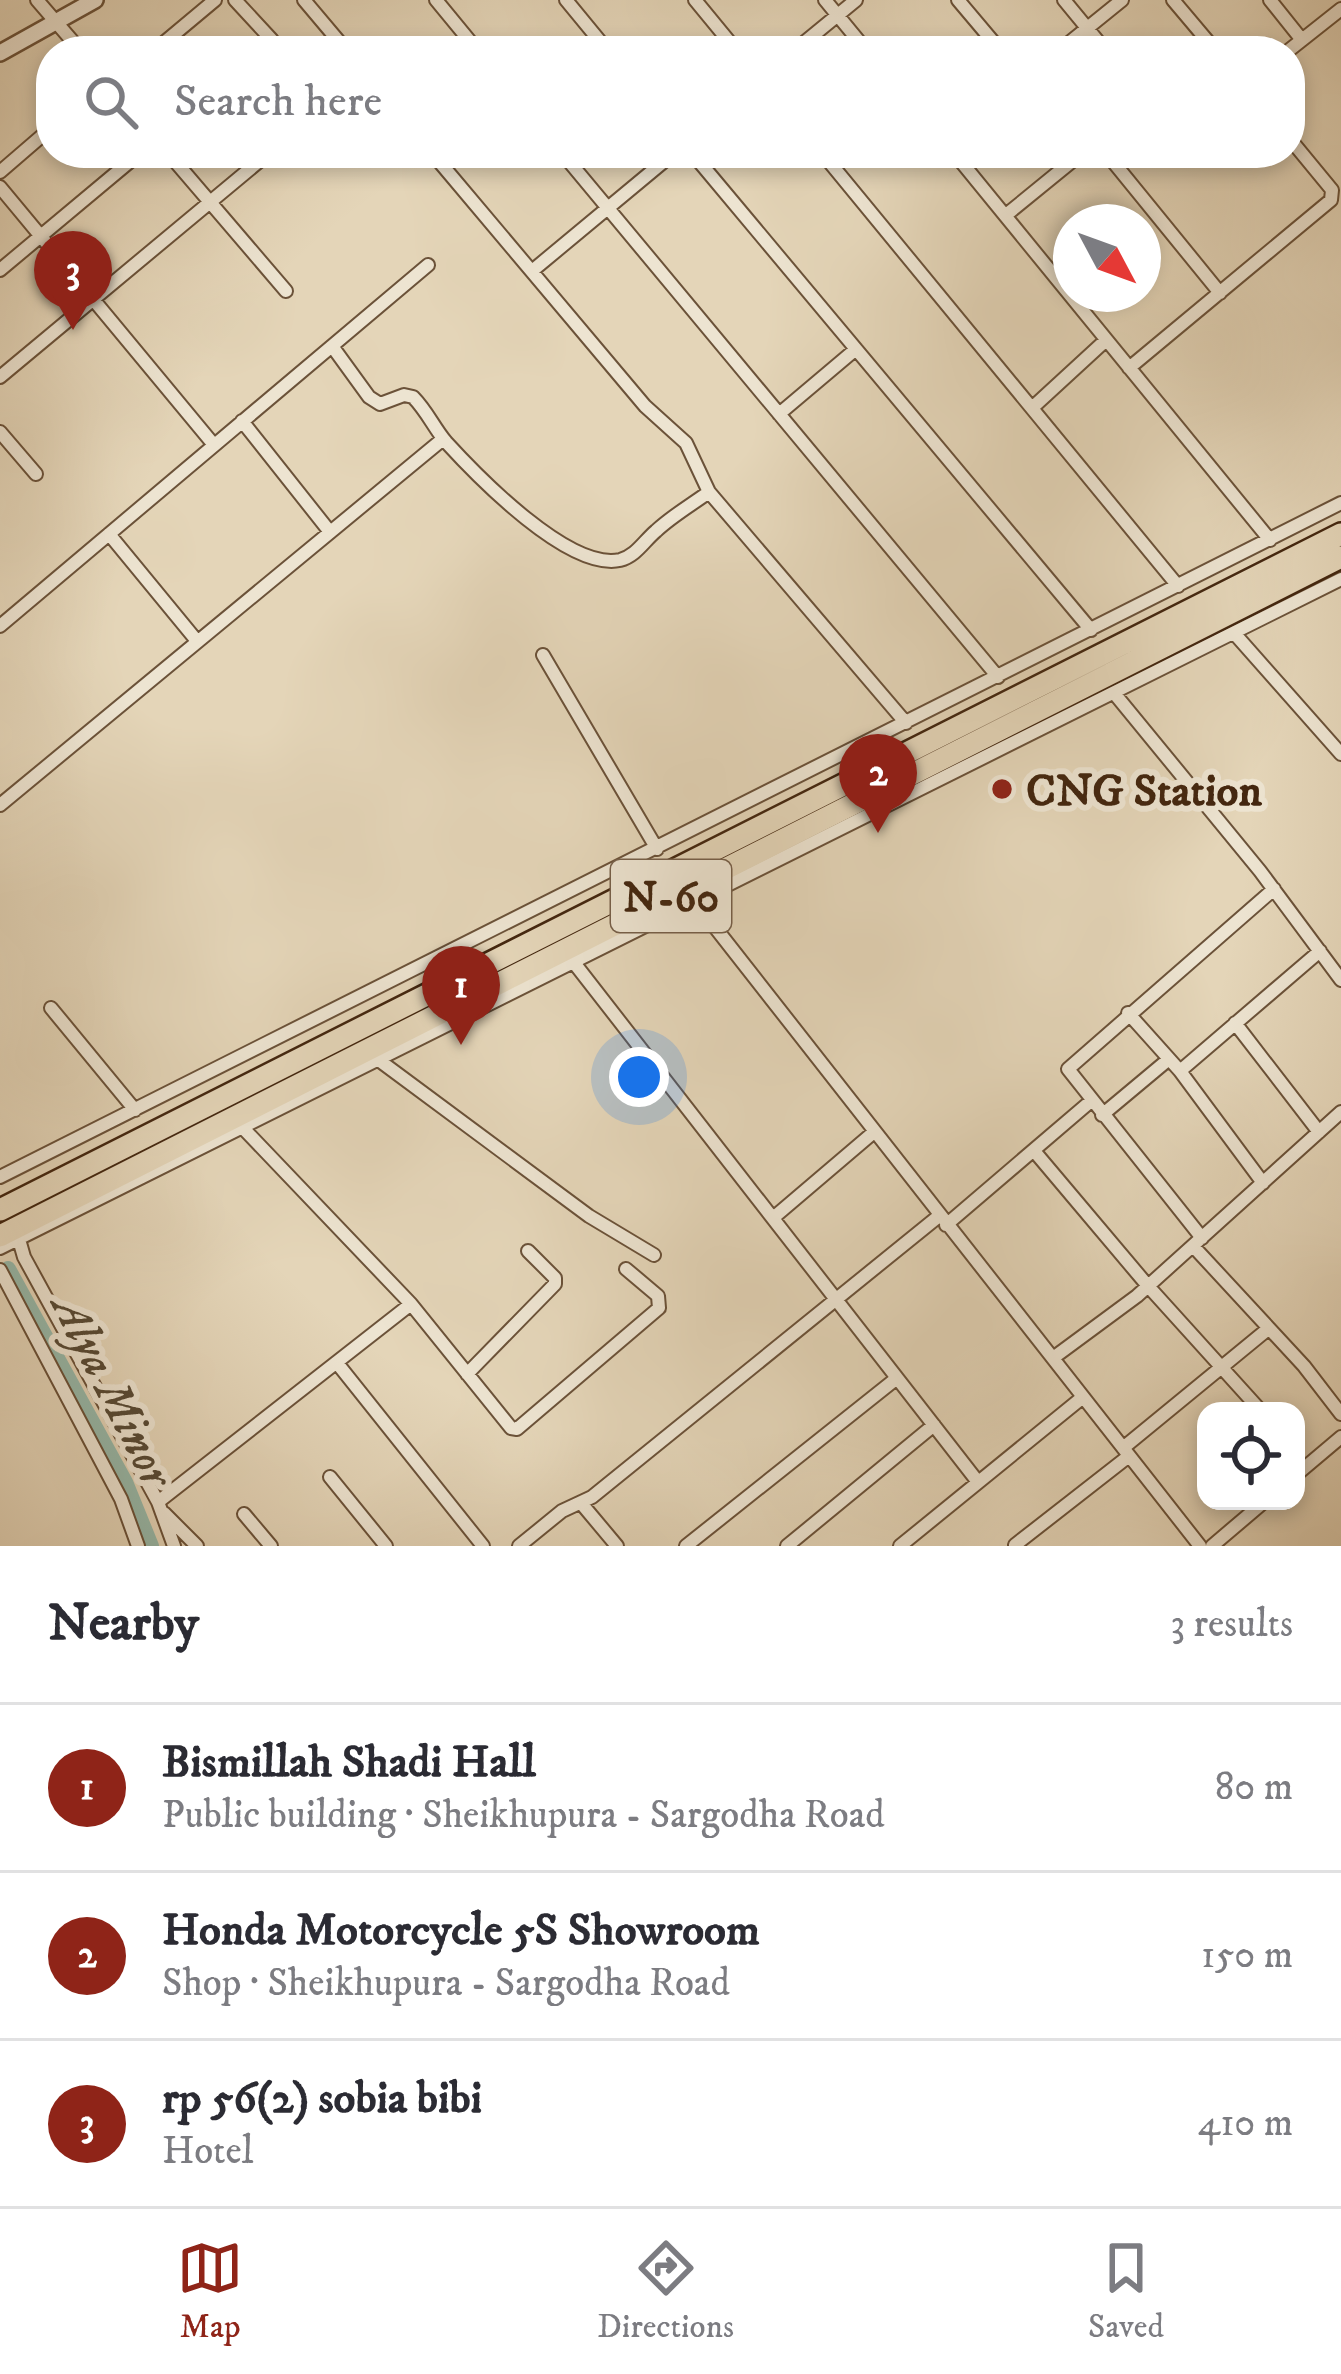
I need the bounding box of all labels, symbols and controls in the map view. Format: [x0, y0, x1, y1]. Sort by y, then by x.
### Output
search box [36, 36, 1305, 168]
icon: search [78, 69, 144, 135]
text: Search here [174, 74, 382, 130]
north arrow [1053, 204, 1161, 312]
pin: 3 [34, 231, 112, 330]
pin: 2 [839, 734, 917, 833]
place label: CNG Station [1026, 764, 1262, 820]
marker: CNG Station [989, 776, 1015, 802]
road number: N-60 [611, 860, 731, 932]
pin: 1 [422, 946, 500, 1045]
your location [609, 1047, 669, 1107]
water label: Alya Minor [35, 1281, 187, 1501]
map controls [1197, 1402, 1305, 1510]
button: locate [1197, 1402, 1305, 1510]
text: Nearby [48, 1592, 199, 1656]
text: 3 results [1170, 1600, 1293, 1649]
text: Bismillah Shadi Hall [162, 1735, 536, 1791]
text: 1 [80, 1763, 94, 1812]
text: 80 m [1215, 1763, 1293, 1812]
text: Public building · Sheikhupura - Sargodha Road [162, 1791, 885, 1840]
text: Honda Motorcycle 5S Showroom [162, 1903, 760, 1959]
text: 2 [77, 1931, 97, 1980]
text: 150 m [1201, 1931, 1293, 1980]
text: Shop · Sheikhupura - Sargodha Road [162, 1959, 730, 2008]
text: rp 56(2) sobia bibi [162, 2071, 482, 2127]
text: 3 [80, 2099, 94, 2148]
text: 410 m [1198, 2099, 1293, 2148]
text: Hotel [162, 2127, 253, 2176]
tab: Map [177, 2235, 243, 2348]
tab: Directions [597, 2235, 734, 2348]
tab: Saved [1088, 2235, 1164, 2348]

